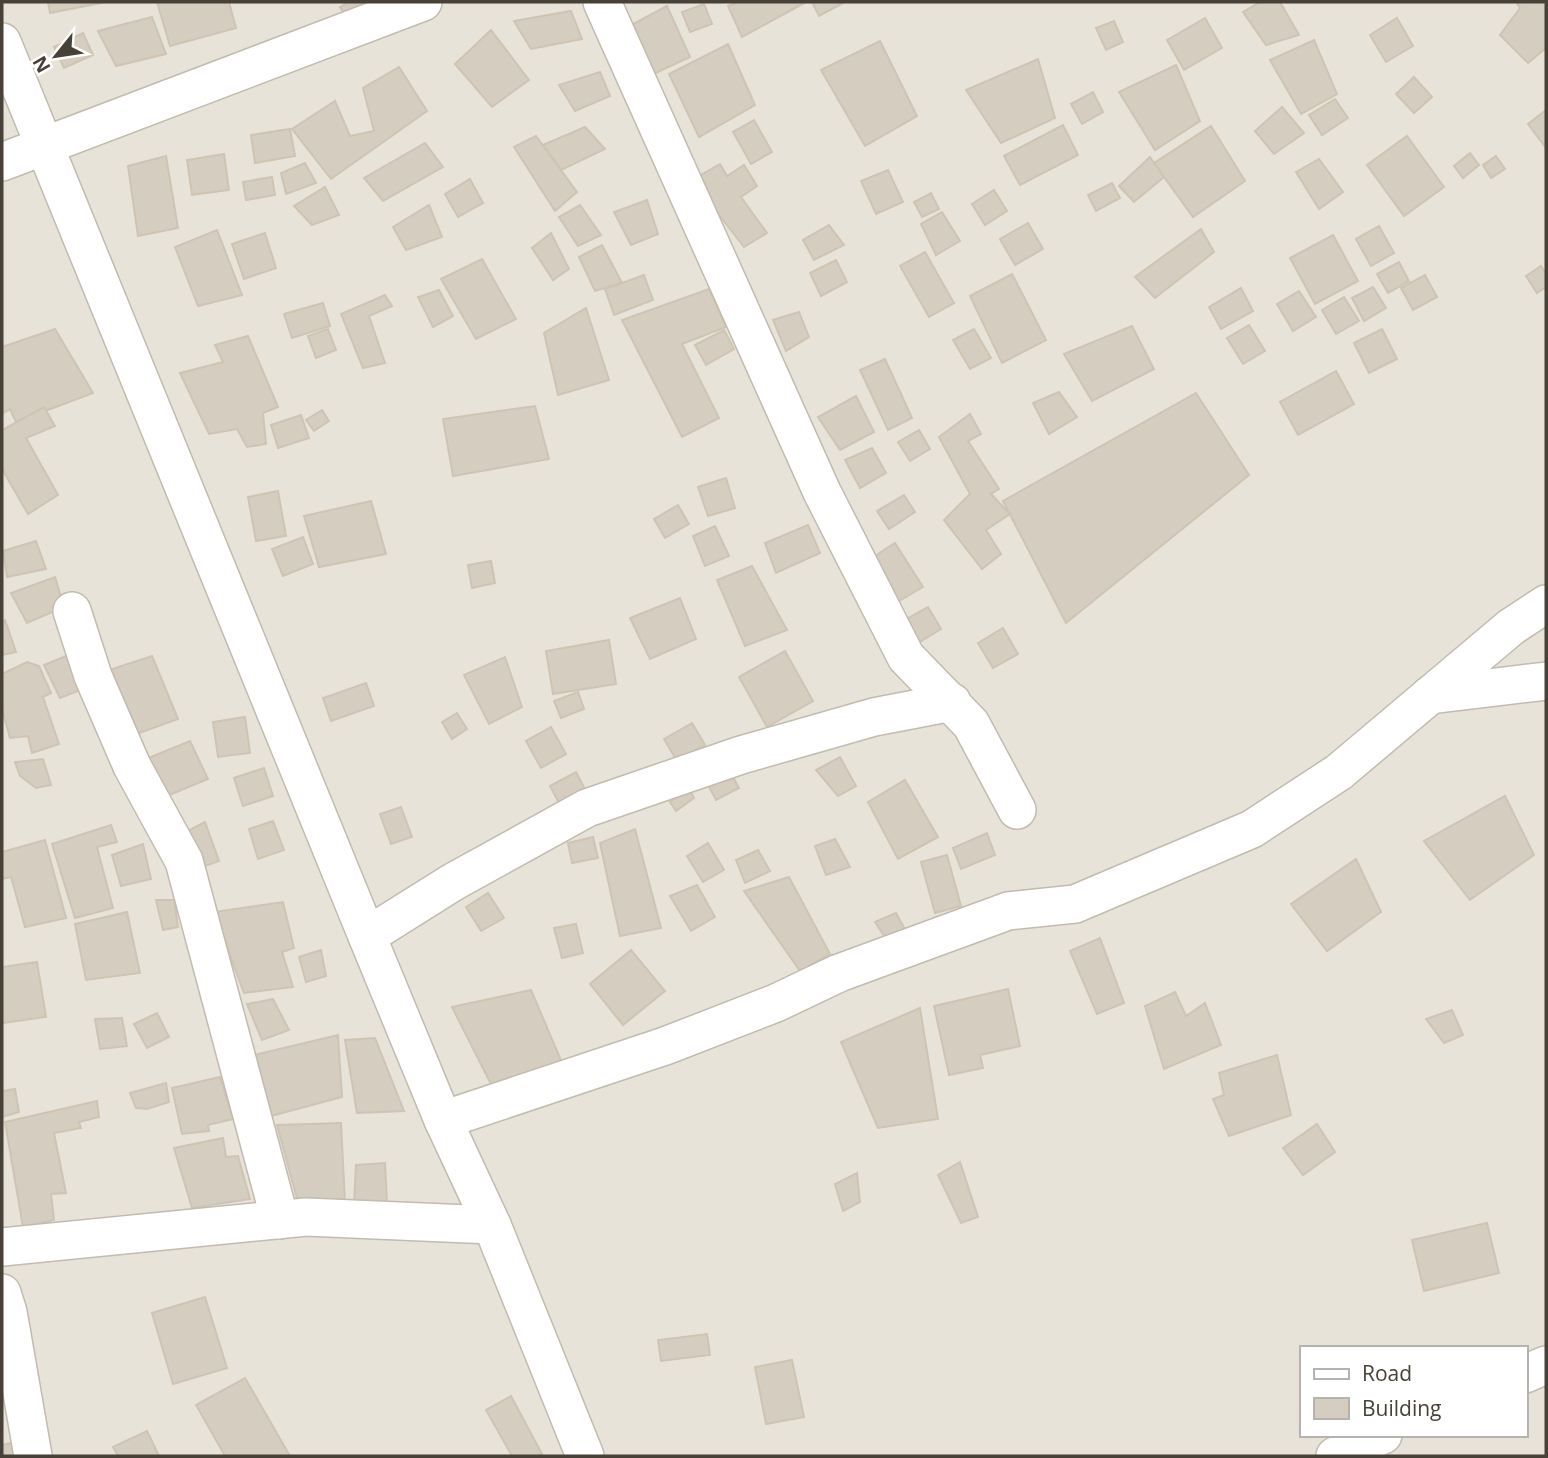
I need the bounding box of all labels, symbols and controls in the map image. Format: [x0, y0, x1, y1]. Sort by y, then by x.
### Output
north arrow [21, 21, 91, 91]
text: N [26, 51, 56, 78]
legend [1300, 1346, 1527, 1437]
text: Road [1362, 1359, 1412, 1387]
text: Building [1362, 1394, 1441, 1422]

